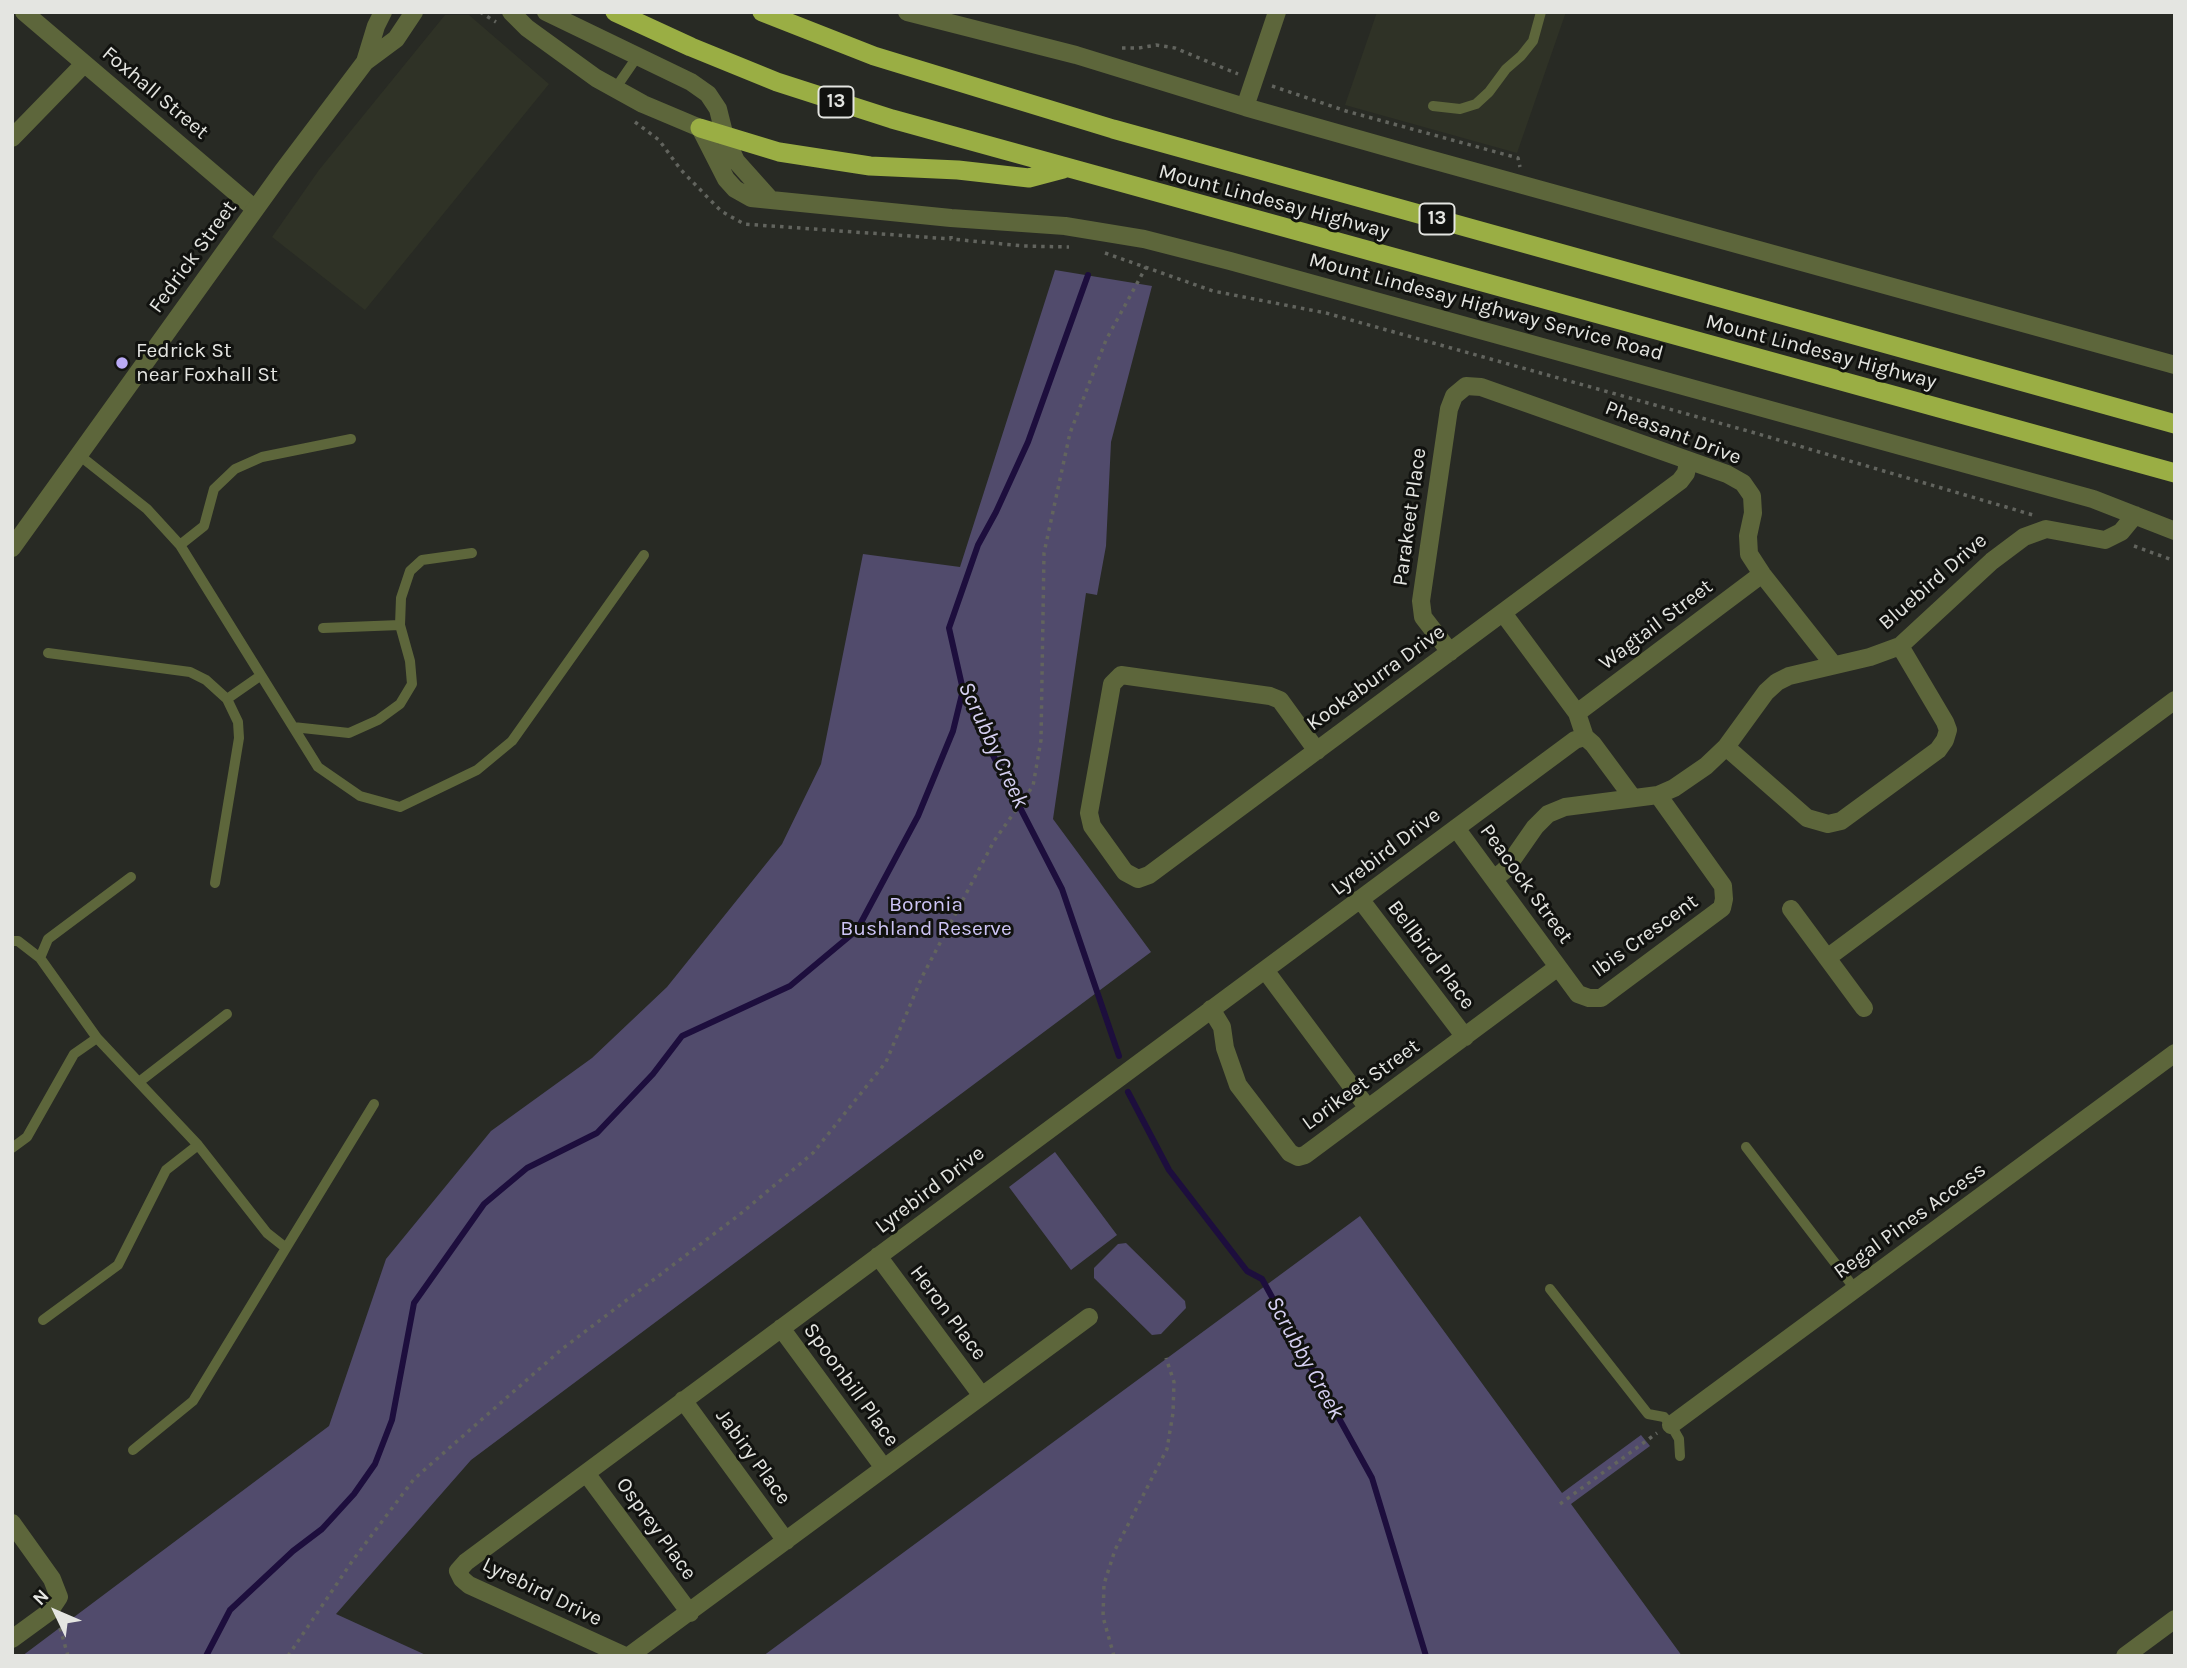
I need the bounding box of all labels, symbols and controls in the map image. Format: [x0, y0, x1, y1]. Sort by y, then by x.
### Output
street label: Foxhall Street [97, 41, 213, 145]
road number: 13 [818, 86, 854, 118]
street label: Mount Lindesay Highway [1156, 159, 1392, 245]
street label: Fedrick Street [144, 196, 242, 318]
road number: 13 [1420, 204, 1454, 234]
street label: Mount Lindesay Highway Service Road [1306, 247, 1666, 367]
street label: Mount Lindesay Highway [1703, 309, 1939, 395]
place label: Fedrick St near Foxhall St [136, 338, 278, 388]
marker: Fedrick St near Foxhall St [114, 355, 130, 371]
street label: Pheasant Drive [1601, 395, 1745, 471]
street label: Parakeet Place [1388, 446, 1432, 588]
street label: Bluebird Drive [1874, 528, 1992, 636]
street label: Wagtail Street [1594, 574, 1718, 676]
street label: Kookaburra Drive [1302, 619, 1450, 737]
water label: Scrubby Creek [952, 677, 1034, 813]
street label: Lyrebird Drive [1326, 803, 1446, 901]
street label: Peacock Street [1474, 819, 1578, 949]
street label: Ibis Crescent [1587, 889, 1703, 983]
park label: Boronia Bushland Reserve [840, 892, 1012, 942]
street label: Bellbird Place [1382, 896, 1480, 1014]
street label: Lorikeet Street [1297, 1034, 1425, 1136]
street label: Lyrebird Drive [870, 1141, 990, 1239]
street label: Regal Pines Access [1829, 1157, 1991, 1285]
street label: Heron Place [904, 1261, 992, 1365]
water label: Scrubby Creek [1260, 1292, 1350, 1424]
street label: Spoonbill Place [798, 1318, 904, 1452]
street label: Jabiry Place [710, 1404, 796, 1510]
street label: Osprey Place [610, 1473, 702, 1585]
street label: Lyrebird Drive [478, 1552, 606, 1632]
north arrow [21, 1577, 91, 1647]
text: N [28, 1585, 54, 1610]

